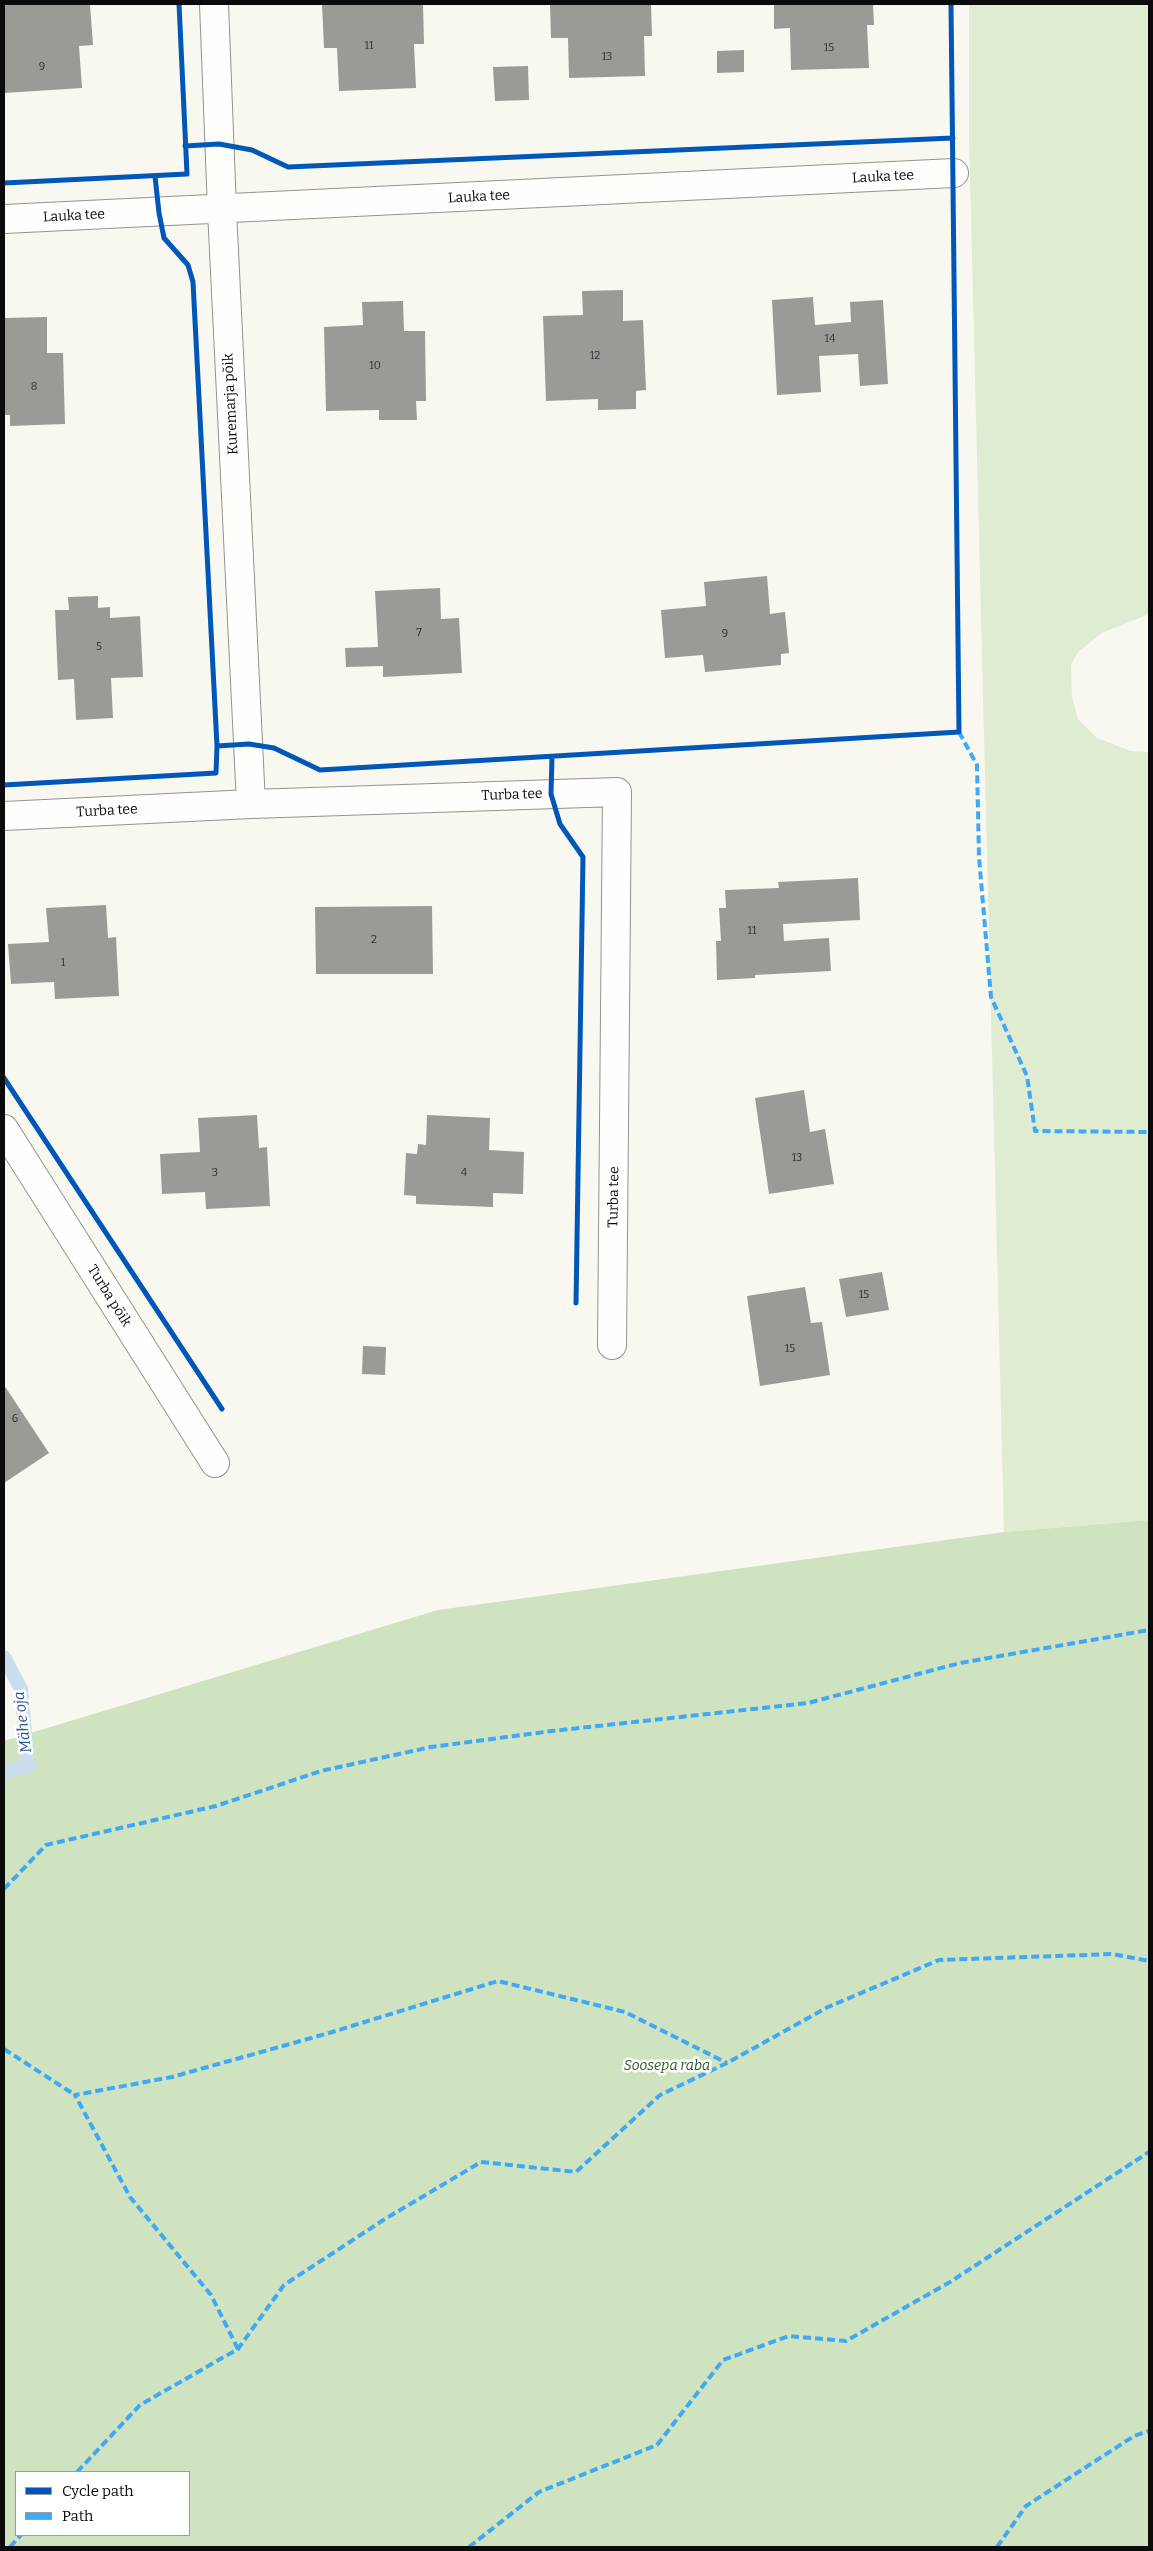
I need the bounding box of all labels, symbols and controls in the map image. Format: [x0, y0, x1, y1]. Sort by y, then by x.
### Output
house number: 11 [365, 39, 373, 53]
house number: 15 [824, 41, 834, 55]
house number: 13 [602, 50, 612, 64]
house number: 9 [39, 60, 45, 74]
street label: Lauka tee [852, 167, 914, 187]
street label: Lauka tee [448, 187, 510, 207]
street label: Lauka tee [43, 206, 105, 226]
house number: 14 [825, 332, 835, 346]
house number: 12 [590, 349, 600, 363]
street label: Kuremarja põik [220, 353, 242, 455]
house number: 10 [369, 359, 381, 373]
house number: 8 [31, 380, 37, 394]
house number: 7 [416, 626, 422, 640]
house number: 9 [722, 627, 728, 641]
house number: 5 [96, 640, 102, 654]
street label: Turba tee [481, 786, 543, 804]
street label: Turba tee [76, 801, 138, 821]
house number: 11 [748, 924, 756, 938]
house number: 2 [371, 933, 377, 947]
house number: 1 [61, 956, 65, 970]
house number: 13 [792, 1151, 802, 1165]
house number: 3 [212, 1166, 218, 1180]
house number: 4 [461, 1166, 467, 1180]
street label: Turba tee [605, 1166, 623, 1228]
street label: Turba põik [83, 1262, 135, 1330]
house number: 15 [859, 1288, 869, 1302]
house number: 15 [785, 1342, 795, 1356]
house number: 6 [12, 1412, 18, 1426]
water label: Mähe oja [10, 1690, 36, 1754]
park label: Soosepa raba [624, 2058, 710, 2074]
legend [15, 2471, 190, 2536]
text: Cycle path [62, 2482, 134, 2500]
text: Path [62, 2507, 93, 2525]

